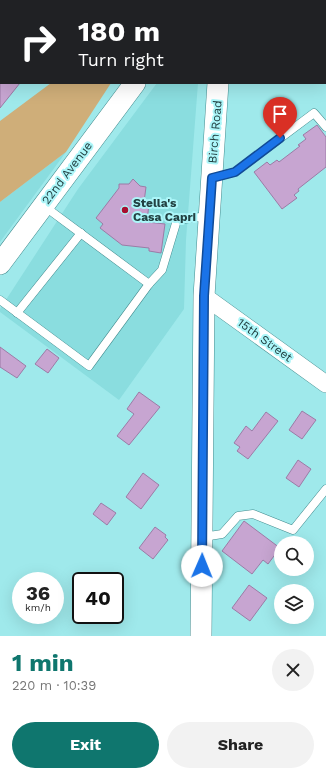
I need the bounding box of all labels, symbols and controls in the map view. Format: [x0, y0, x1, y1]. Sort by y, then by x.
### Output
text: 180 m [78, 15, 160, 48]
icon: right [12, 16, 64, 68]
text: Turn right [78, 49, 164, 70]
pin [263, 97, 297, 138]
street label: Birch Road [205, 100, 225, 164]
icon: arrive [269, 103, 291, 125]
street label: 22nd Avenue [39, 139, 95, 207]
place label: Stella's Casa Capri [133, 196, 196, 224]
marker: Stella's Casa Capri [120, 205, 130, 215]
street label: 15th Street [235, 315, 295, 365]
map controls [274, 536, 314, 624]
button: search [274, 536, 314, 576]
position arrow [181, 545, 223, 587]
speed limit sign: 40 [72, 572, 124, 624]
text: 36 [26, 581, 50, 605]
button: layers [274, 584, 314, 624]
text: km/h [25, 602, 51, 613]
text: 1 min [12, 649, 74, 677]
button: close [272, 649, 314, 691]
text: 220 m · 10:39 [12, 678, 96, 693]
button: Exit [12, 722, 159, 768]
button: Share [167, 722, 314, 768]

